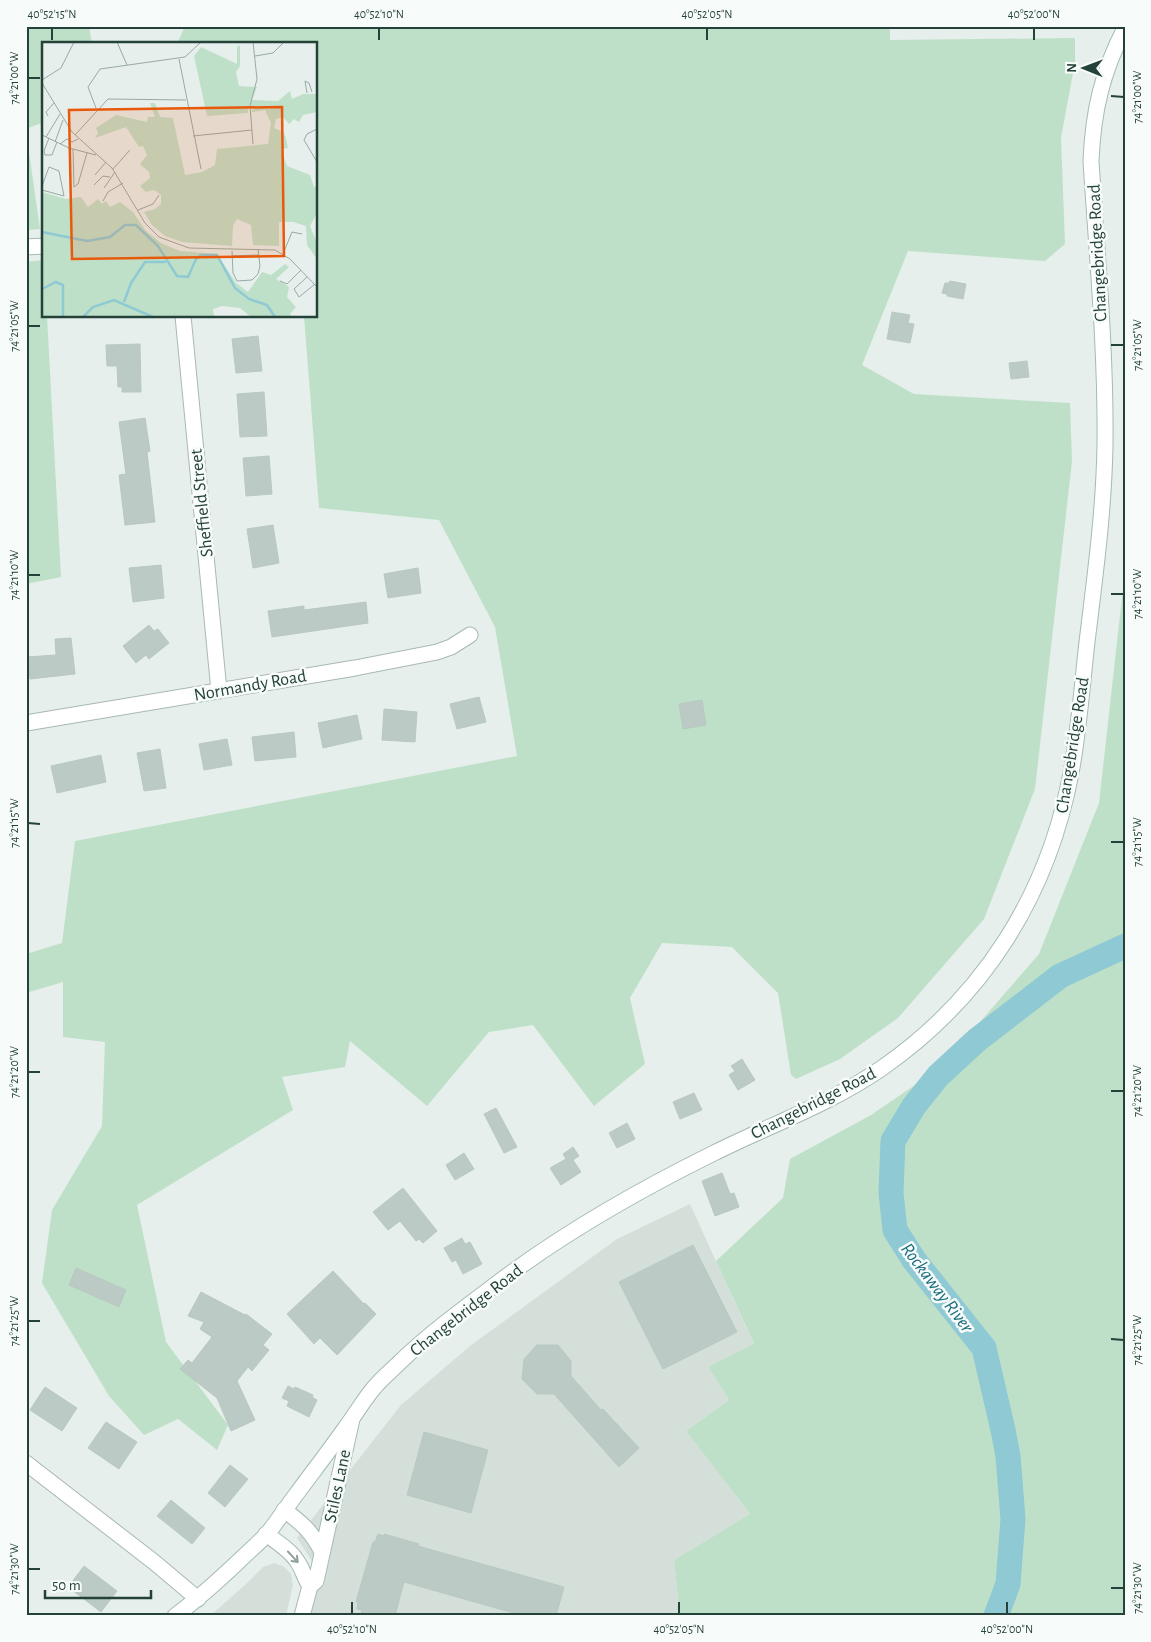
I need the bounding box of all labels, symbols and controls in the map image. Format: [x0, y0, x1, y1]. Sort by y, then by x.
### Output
text: 40°52'15"N [28, 8, 76, 20]
text: 40°52'10"N [354, 8, 404, 20]
text: 40°52'05"N [681, 8, 733, 20]
text: 40°52'00"N [1008, 8, 1060, 20]
inset map [42, 42, 318, 318]
north arrow [1058, 42, 1108, 92]
text: 74°21'00"W [8, 51, 20, 104]
text: N [1065, 63, 1079, 73]
text: 74°21'00"W [1131, 70, 1143, 123]
street label: Changebridge Road [1085, 184, 1111, 322]
text: 74°21'05"W [8, 300, 20, 352]
text: 74°21'05"W [1131, 319, 1143, 371]
street label: Sheffield Street [187, 448, 217, 558]
text: 74°21'10"W [8, 549, 20, 600]
text: 74°21'10"W [1131, 568, 1143, 619]
street label: Normandy Road [192, 667, 308, 705]
street label: Changebridge Road [1053, 676, 1093, 815]
text: 74°21'15"W [8, 798, 20, 848]
text: 74°21'15"W [1131, 817, 1143, 867]
text: 74°21'20"W [8, 1046, 20, 1098]
street label: Changebridge Road [748, 1065, 879, 1143]
text: 74°21'20"W [1131, 1065, 1143, 1117]
water label: Rockaway River [897, 1240, 977, 1337]
street label: Changebridge Road [407, 1261, 526, 1360]
text: 74°21'25"W [8, 1295, 20, 1346]
text: 74°21'25"W [1131, 1314, 1143, 1365]
street label: Stiles Lane [321, 1448, 354, 1524]
text: 74°21'30"W [8, 1543, 20, 1595]
one-way arrow [287, 1550, 298, 1563]
text: 74°21'30"W [1131, 1562, 1143, 1614]
scale bar [45, 1567, 151, 1599]
text: 50 m [52, 1578, 81, 1593]
text: 40°52'10"N [327, 1623, 377, 1635]
text: 40°52'05"N [653, 1623, 705, 1635]
text: 40°52'00"N [981, 1623, 1033, 1635]

